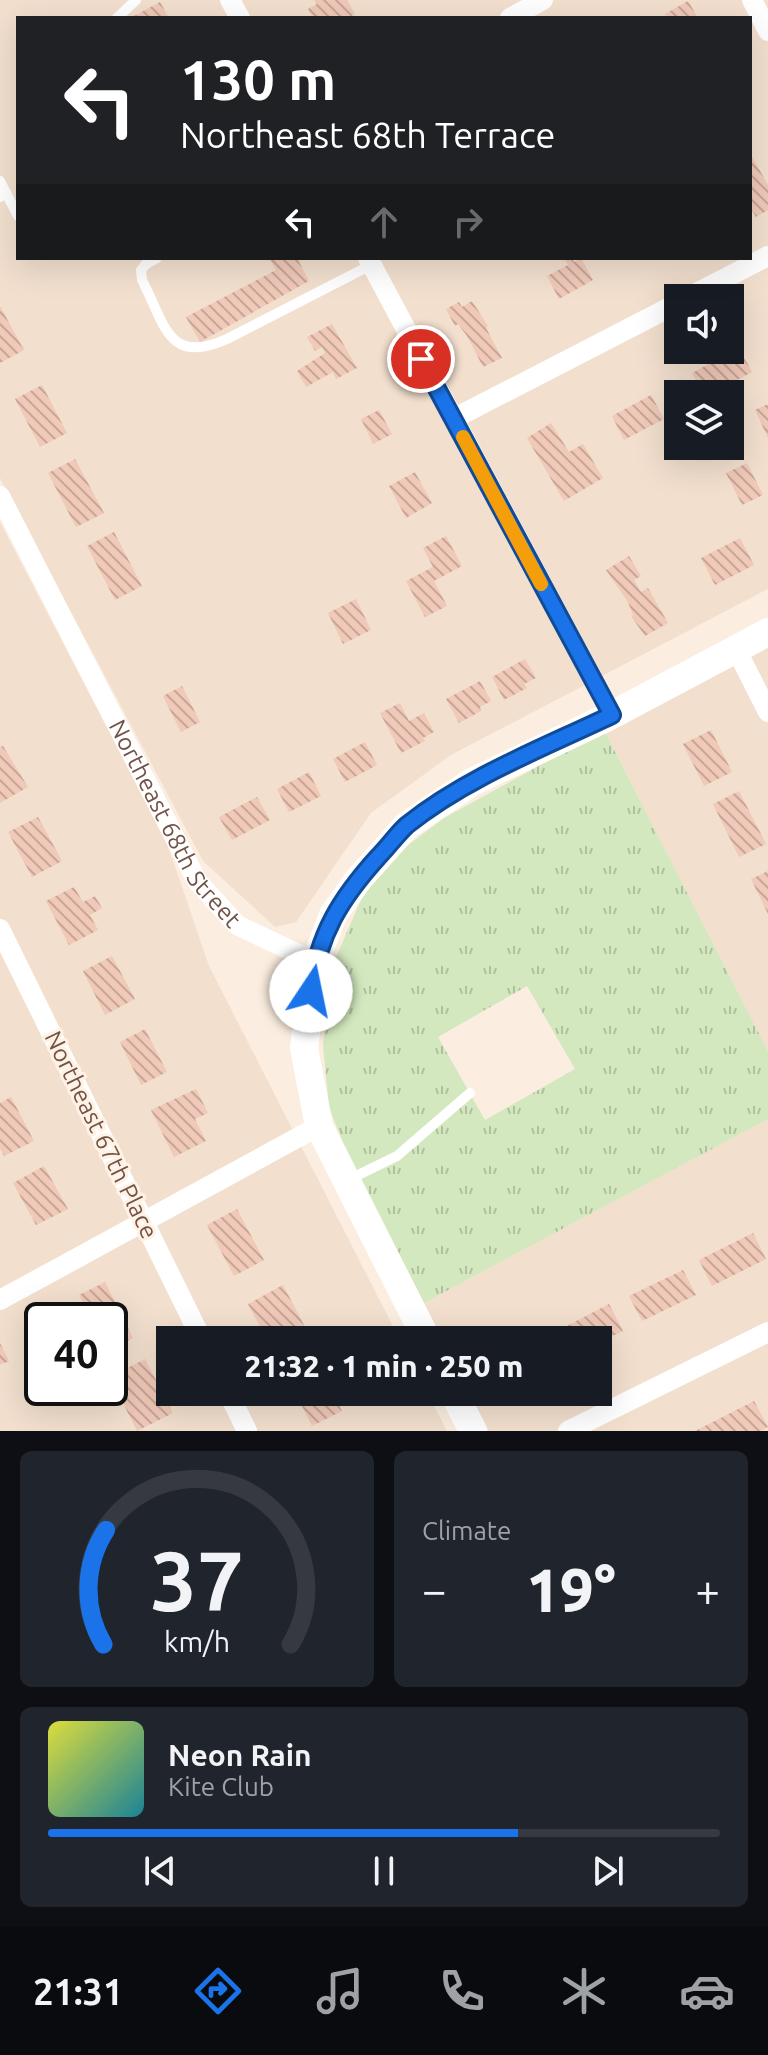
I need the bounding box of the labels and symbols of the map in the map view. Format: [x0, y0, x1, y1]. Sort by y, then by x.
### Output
pin [387, 325, 455, 393]
street label: Northeast 68th Street [104, 715, 247, 933]
position arrow [269, 949, 353, 1033]
street label: Northeast 67th Place [39, 1027, 163, 1243]
speed limit sign: 40 [24, 1302, 128, 1406]

